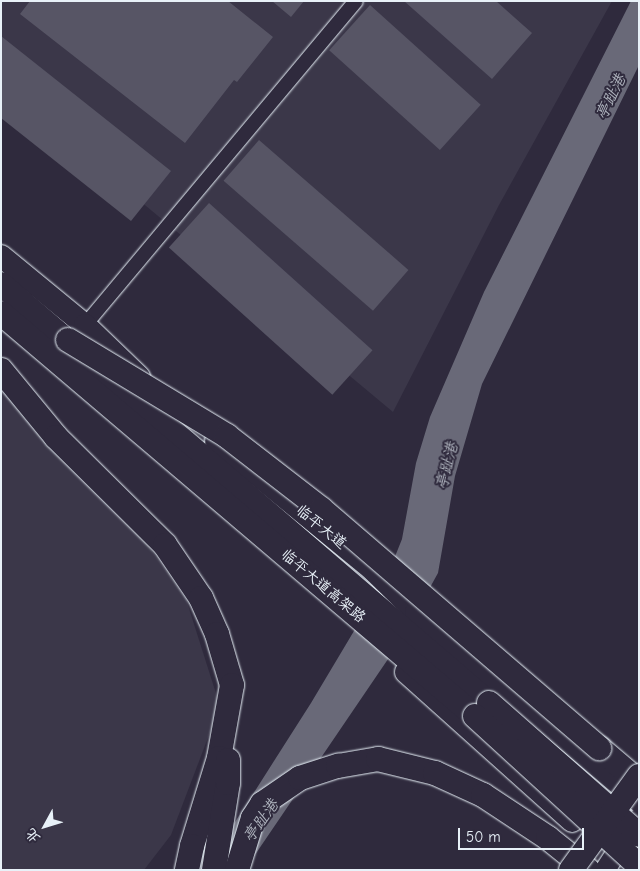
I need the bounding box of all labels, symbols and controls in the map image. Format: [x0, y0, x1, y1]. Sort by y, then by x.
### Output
water label: 亭趾港 [592, 71, 630, 123]
water label: 亭趾港 [432, 440, 462, 492]
street label: 临平大道 [292, 501, 350, 553]
street label: 临平大道高架路 [277, 545, 369, 627]
water label: 亭趾港 [239, 796, 283, 846]
north arrow [20, 801, 70, 851]
scale bar [460, 818, 586, 850]
text: 北 [22, 825, 44, 847]
text: 50 m [466, 828, 501, 846]

